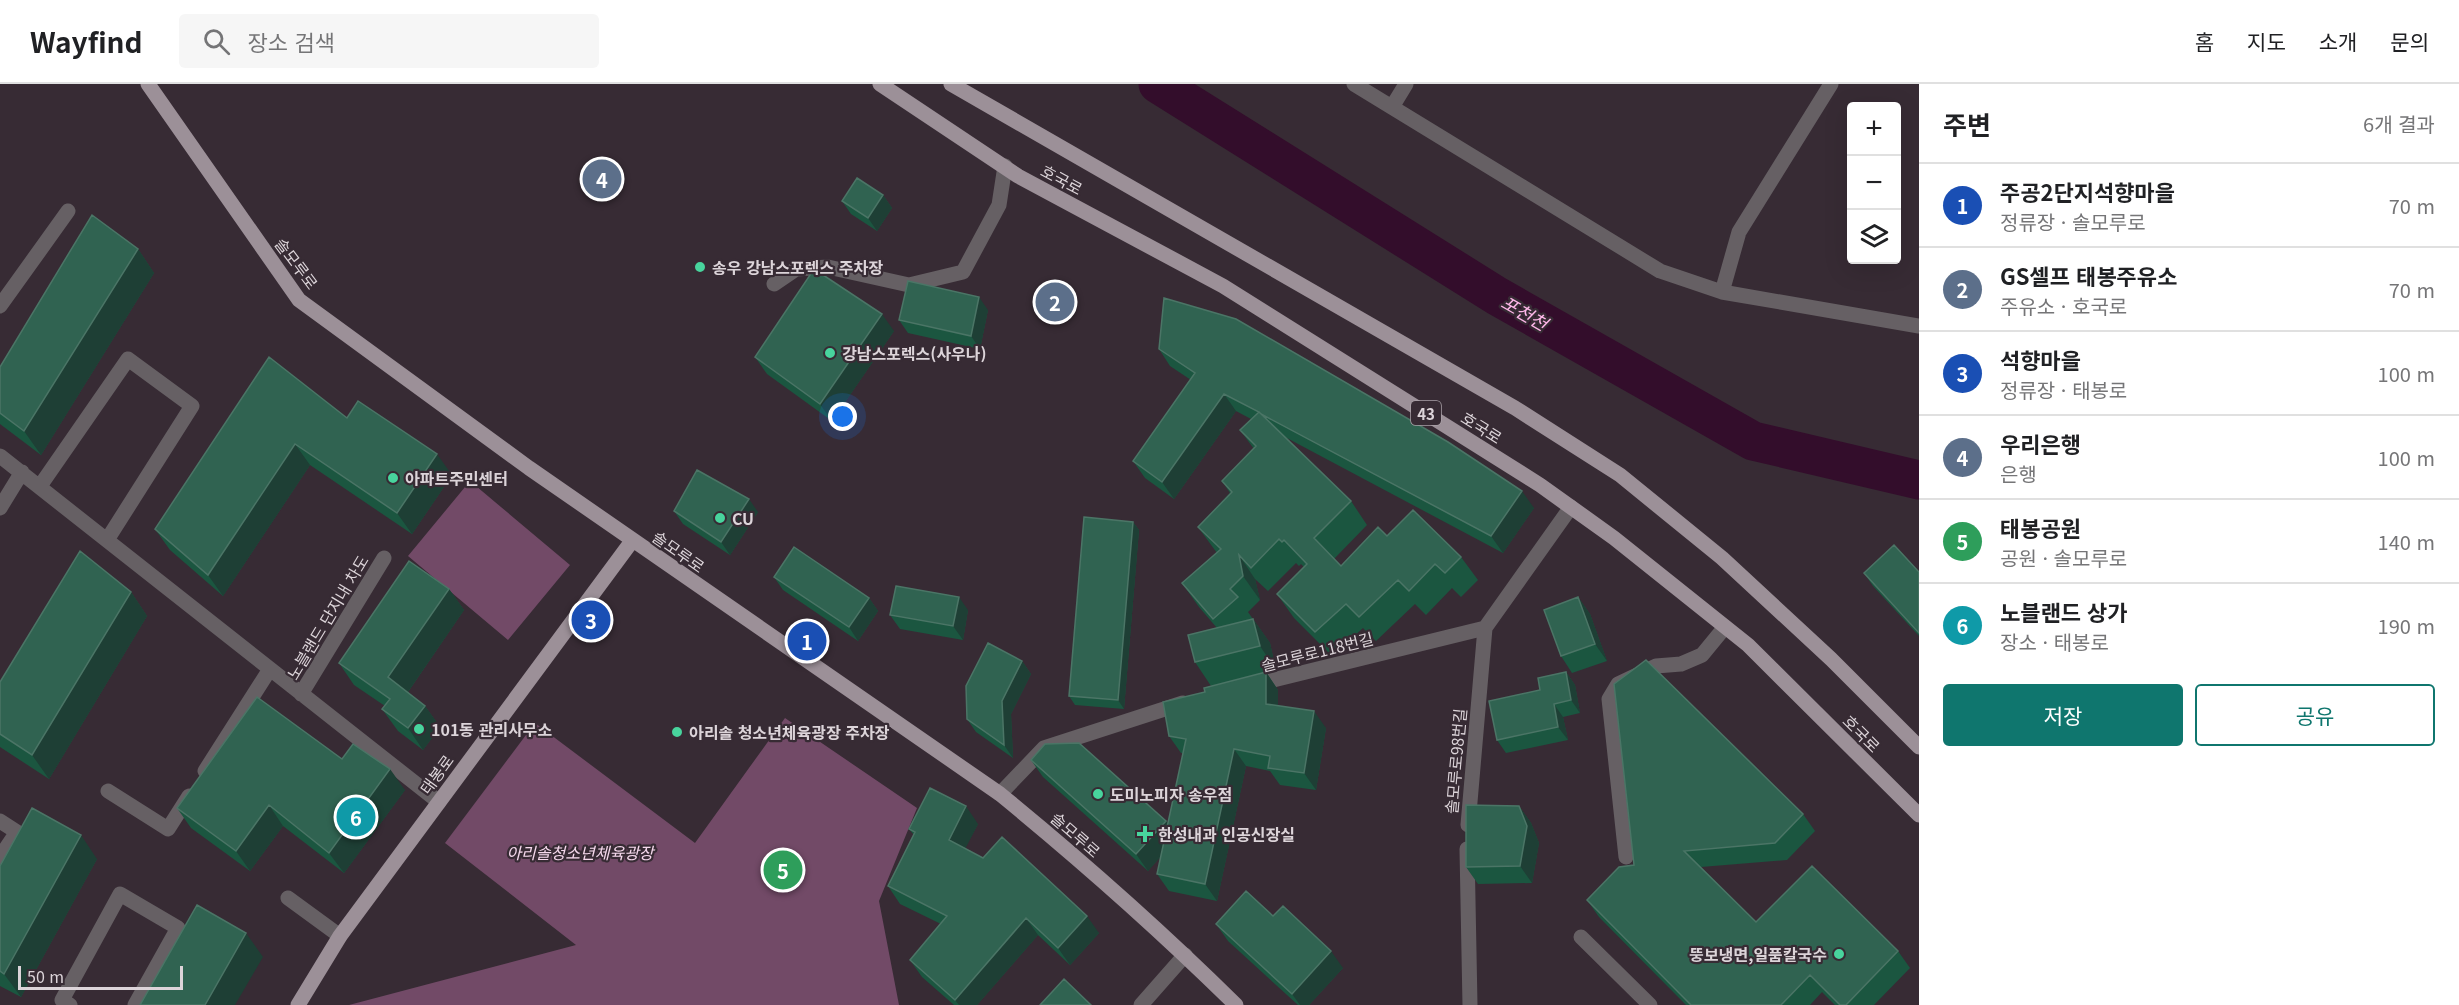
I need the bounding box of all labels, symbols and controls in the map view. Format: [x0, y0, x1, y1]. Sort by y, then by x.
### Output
search box [179, 14, 599, 68]
text: Wayfind [30, 21, 143, 61]
icon: search [200, 25, 233, 58]
text: 장소 검색 [248, 25, 335, 57]
text: 홈 [2195, 26, 2214, 56]
text: 지도 [2247, 26, 2286, 56]
text: 소개 [2319, 26, 2357, 56]
text: 문의 [2390, 26, 2429, 56]
map controls [1847, 102, 1901, 264]
button: + [1847, 102, 1901, 156]
text: 주변 [1943, 105, 1991, 142]
text: 6개 결과 [2363, 109, 2435, 138]
pin: 4 [582, 156, 622, 202]
button: − [1847, 156, 1901, 210]
street label: 호국로 [1037, 158, 1087, 200]
text: 주공2단지석향마을 [2000, 175, 2175, 207]
text: 1 [1957, 191, 1968, 220]
text: 70 m [2389, 191, 2435, 220]
text: 정류장 · 솔모루로 [2000, 207, 2146, 236]
button: layers [1847, 210, 1901, 264]
street label: 솔모루로 [270, 232, 324, 294]
place label: 송우 강남스포렉스 주차장 [712, 255, 883, 279]
text: GS셀프 태봉주유소 [2000, 259, 2177, 291]
marker: 송우 강남스포렉스 주차장 [693, 260, 707, 274]
text: 2 [1957, 275, 1968, 304]
text: 70 m [2389, 275, 2435, 304]
pin: 2 [1036, 280, 1074, 324]
water label: 포천천 [1497, 288, 1555, 337]
text: 주유소 · 호국로 [2000, 291, 2127, 320]
place label: 강남스포렉스(사우나) [842, 341, 987, 365]
text: 석향마을 [2000, 343, 2081, 375]
marker: 강남스포렉스(사우나) [823, 346, 837, 360]
text: 3 [1957, 359, 1968, 388]
text: 100 m [2378, 359, 2435, 388]
text: 정류장 · 태봉로 [2000, 375, 2127, 404]
road number: 43 [1411, 401, 1441, 425]
your location [828, 402, 857, 431]
street label: 호국로 [1457, 405, 1507, 449]
text: 우리은행 [2000, 427, 2081, 459]
text: 4 [1957, 443, 1968, 472]
text: 100 m [2378, 443, 2435, 472]
text: 은행 [2000, 459, 2037, 488]
place label: 아파트주민센터 [405, 466, 508, 490]
marker: 아파트주민센터 [386, 471, 400, 485]
place label: CU [732, 506, 754, 530]
marker: CU [713, 511, 727, 525]
text: 태봉공원 [2000, 511, 2081, 543]
street label: 솔모루로 [648, 524, 710, 578]
text: 5 [1957, 527, 1968, 556]
text: 140 m [2378, 527, 2435, 556]
text: 공원 · 솔모루로 [2000, 543, 2127, 572]
street label: 노블랜드 단지내 차도 [280, 550, 374, 684]
text: 노블랜드 상가 [2000, 595, 2128, 627]
pin: 3 [572, 598, 610, 642]
text: 6 [1957, 611, 1968, 640]
text: 190 m [2378, 611, 2435, 640]
pin: 1 [788, 618, 826, 664]
street label: 솔모루로118번길 [1258, 625, 1376, 677]
text: 장소 · 태봉로 [2000, 627, 2109, 656]
button: 저장 [1943, 684, 2183, 746]
button: 공유 [2195, 684, 2435, 746]
street label: 솔모루로98번길 [1438, 707, 1472, 815]
street label: 호국로 [1838, 709, 1886, 757]
place label: 101동 관리사무소 [431, 717, 552, 741]
place label: 아리솔 청소년체육광장 주차장 [689, 720, 890, 744]
marker: 101동 관리사무소 [412, 722, 426, 736]
marker: 아리솔 청소년체육광장 주차장 [670, 725, 684, 739]
street label: 태봉로 [413, 749, 459, 799]
place label: 도미노피자 송우점 [1110, 782, 1232, 806]
marker: 도미노피자 송우점 [1091, 787, 1105, 801]
pin: 6 [336, 794, 376, 840]
street label: 솔모루로 [1046, 806, 1106, 863]
place label: 한성내과 인공신장실 [1158, 822, 1295, 846]
marker: 한성내과 인공신장실 [1136, 825, 1154, 843]
park label: 아리솔청소년체육광장 [506, 840, 656, 864]
pin: 5 [764, 848, 802, 892]
place label: 뚱보냉면,일품칼국수 [1689, 942, 1827, 966]
marker: 뚱보냉면,일품칼국수 [1832, 947, 1846, 961]
scale bar [18, 963, 183, 990]
text: 50 m [27, 964, 64, 988]

